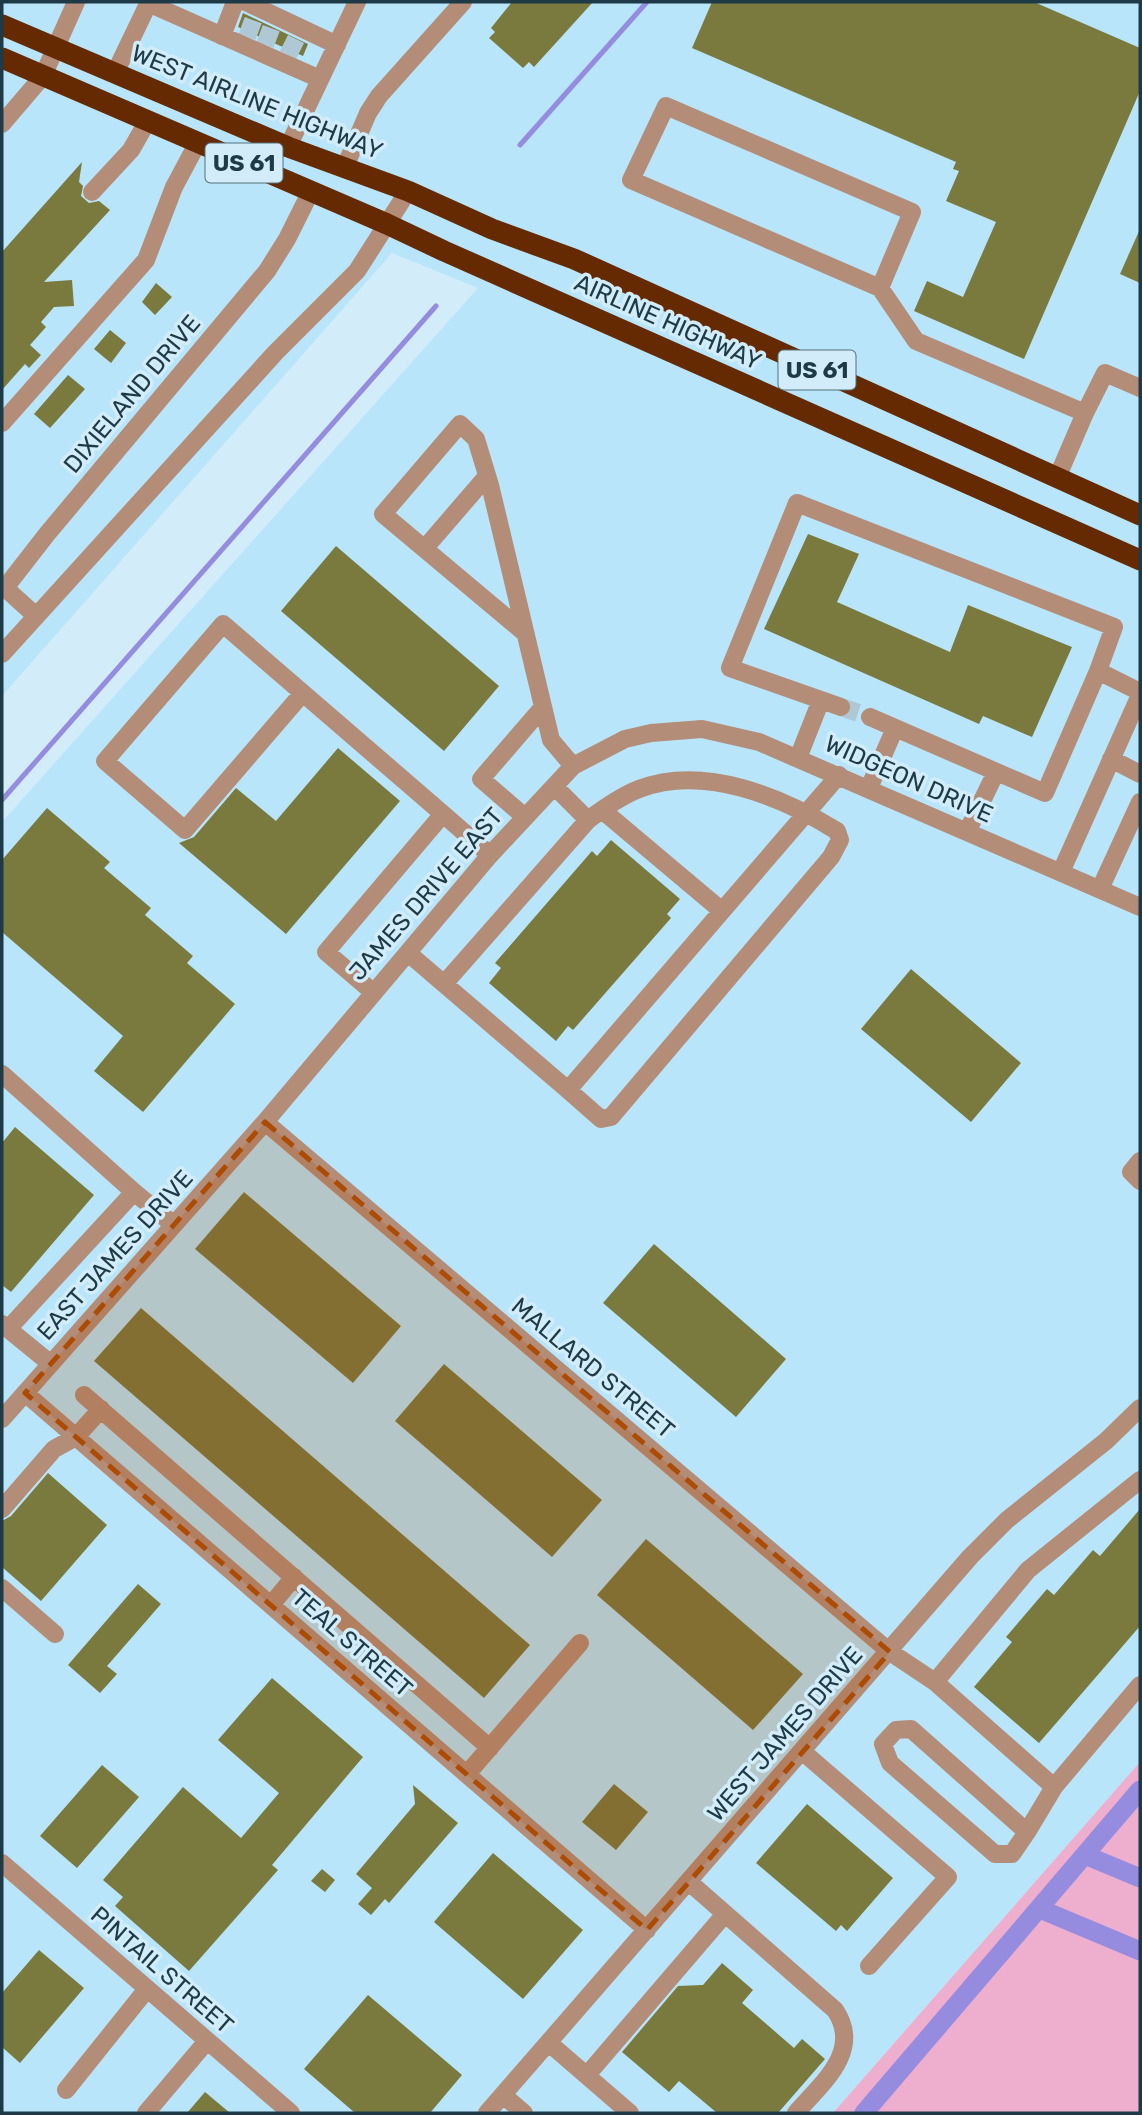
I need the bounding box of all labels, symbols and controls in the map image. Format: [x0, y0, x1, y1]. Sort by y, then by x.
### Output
street label: WEST AIRLINE HIGHWAY [127, 39, 387, 165]
road number: US 61 [205, 144, 282, 182]
street label: AIRLINE HIGHWAY [570, 268, 766, 376]
street label: DIXIELAND DRIVE [58, 309, 206, 479]
road number: US 61 [778, 350, 856, 390]
street label: WIDGEON DRIVE [821, 729, 997, 829]
street label: JAMES DRIVE EAST [343, 802, 509, 986]
street label: EAST JAMES DRIVE [31, 1164, 199, 1346]
street label: MALLARD STREET [506, 1292, 680, 1444]
street label: TEAL STREET [286, 1583, 418, 1703]
street label: WEST JAMES DRIVE [702, 1641, 868, 1827]
street label: PINTAIL STREET [85, 1901, 239, 2040]

